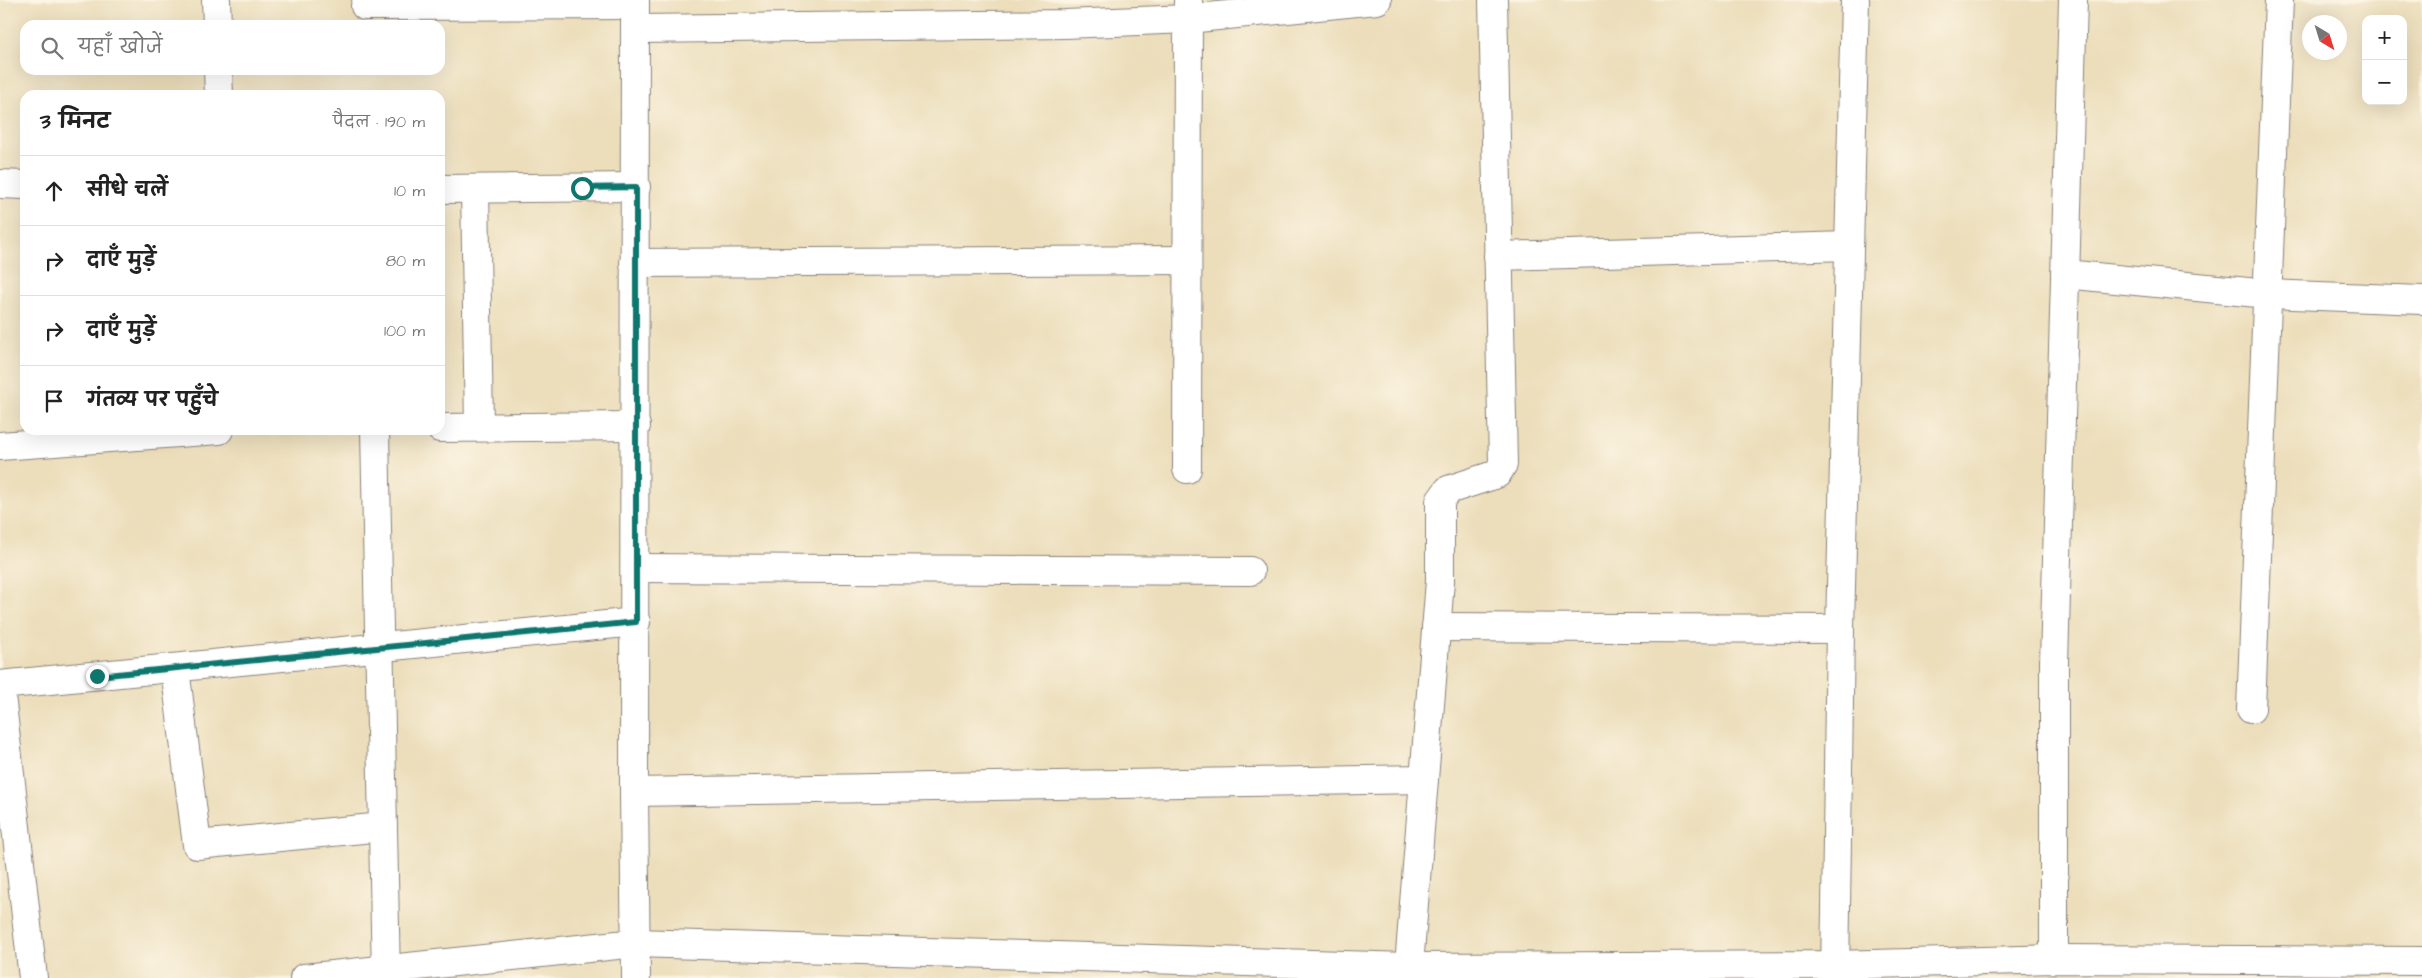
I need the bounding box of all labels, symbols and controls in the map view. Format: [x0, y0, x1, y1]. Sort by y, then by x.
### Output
north arrow [2302, 15, 2347, 60]
map controls [2362, 15, 2407, 105]
button: + [2362, 15, 2407, 60]
search box [20, 20, 445, 75]
icon: search [38, 34, 66, 62]
text: यहाँ खोजें [78, 34, 162, 61]
button: − [2362, 60, 2407, 105]
text: 3 मिनट [40, 107, 110, 136]
text: पैदल · 190 m [333, 111, 425, 133]
icon: ahead [40, 177, 68, 205]
text: सीधे चलें [87, 177, 168, 204]
route start [571, 177, 594, 200]
text: 10 m [394, 180, 425, 202]
icon: right [40, 247, 68, 275]
text: दाएँ मुड़ें [87, 247, 156, 274]
text: 80 m [386, 250, 425, 272]
icon: right [40, 317, 68, 345]
text: दाएँ मुड़ें [87, 317, 156, 344]
text: 100 m [384, 320, 425, 342]
icon: arrive [40, 387, 68, 415]
text: गंतव्य पर पहुँचे [87, 387, 218, 414]
route end [86, 665, 109, 688]

